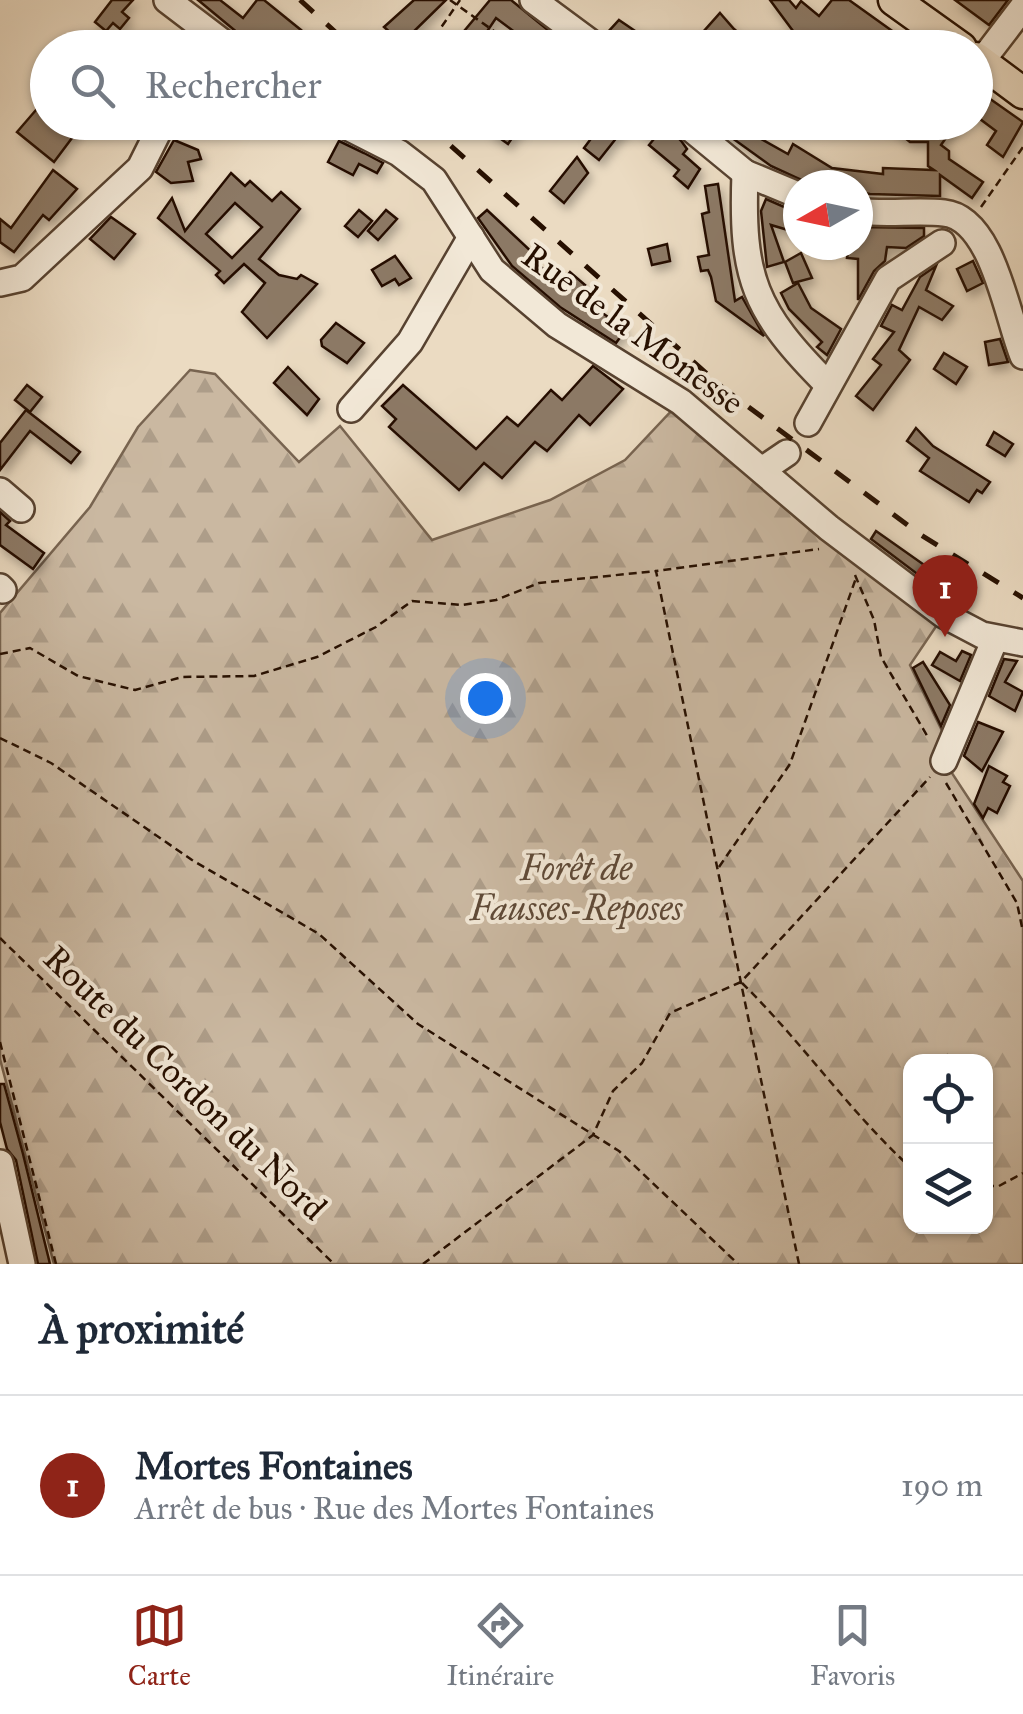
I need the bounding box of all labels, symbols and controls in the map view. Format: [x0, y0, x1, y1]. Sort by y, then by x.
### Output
search box [30, 30, 993, 140]
icon: search [65, 58, 120, 113]
text: Rechercher [145, 62, 321, 108]
north arrow [783, 170, 873, 260]
street label: Rue de la Monesse [514, 234, 752, 424]
pin: 1 [912, 554, 978, 637]
your location [460, 673, 511, 724]
park label: Forêt de Fausses-Reposes [469, 847, 683, 930]
street label: Route du Cordon du Nord [35, 937, 336, 1230]
map controls [903, 1054, 993, 1234]
button: locate [903, 1054, 993, 1144]
button: layers [903, 1144, 993, 1234]
text: À proximité [40, 1303, 244, 1355]
text: Mortes Fontaines [135, 1443, 413, 1489]
text: 1 [66, 1466, 79, 1505]
text: 190 m [901, 1466, 983, 1505]
text: Arrêt de bus · Rue des Mortes Fontaines [135, 1489, 654, 1528]
tab: Carte [128, 1598, 191, 1693]
tab: Itinéraire [447, 1598, 554, 1693]
tab: Favoris [810, 1598, 895, 1693]

